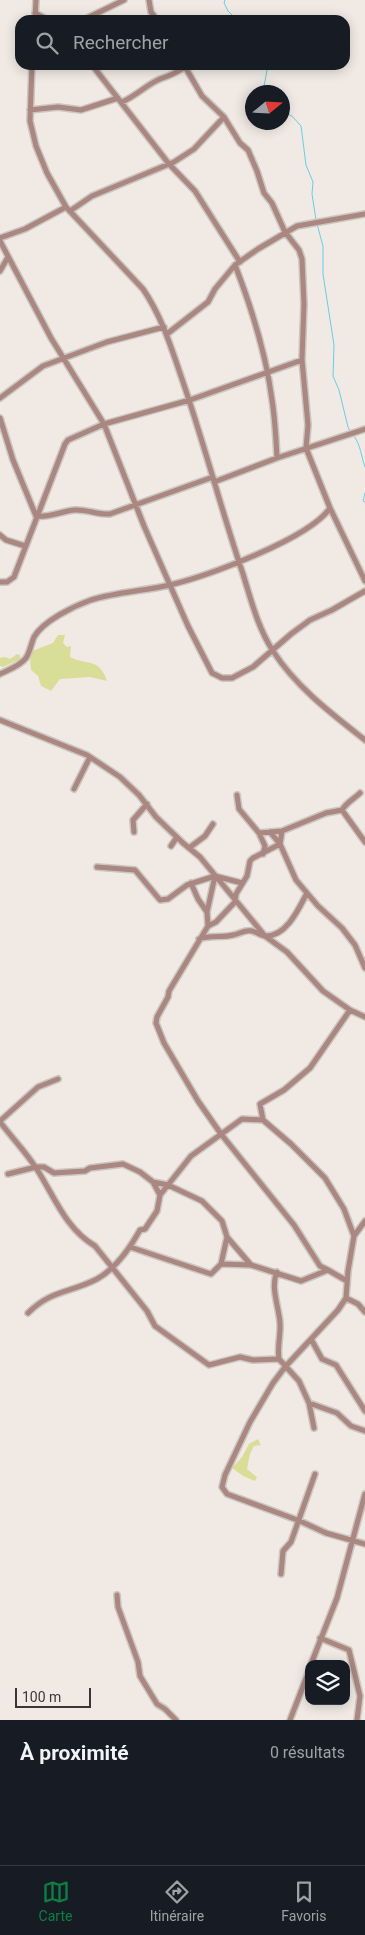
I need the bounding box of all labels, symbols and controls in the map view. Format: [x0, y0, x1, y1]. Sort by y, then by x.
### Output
search box [15, 15, 350, 70]
icon: search [33, 29, 61, 57]
text: Rechercher [73, 31, 168, 54]
north arrow [245, 85, 290, 130]
map controls [305, 1660, 350, 1705]
button: layers [305, 1660, 350, 1705]
scale bar [15, 1685, 91, 1708]
text: 100 m [22, 1689, 61, 1705]
text: À proximité [20, 1741, 129, 1765]
text: 0 résultats [270, 1743, 345, 1762]
tab: Carte [39, 1878, 72, 1924]
tab: Itinéraire [150, 1878, 204, 1924]
tab: Favoris [281, 1878, 326, 1924]

